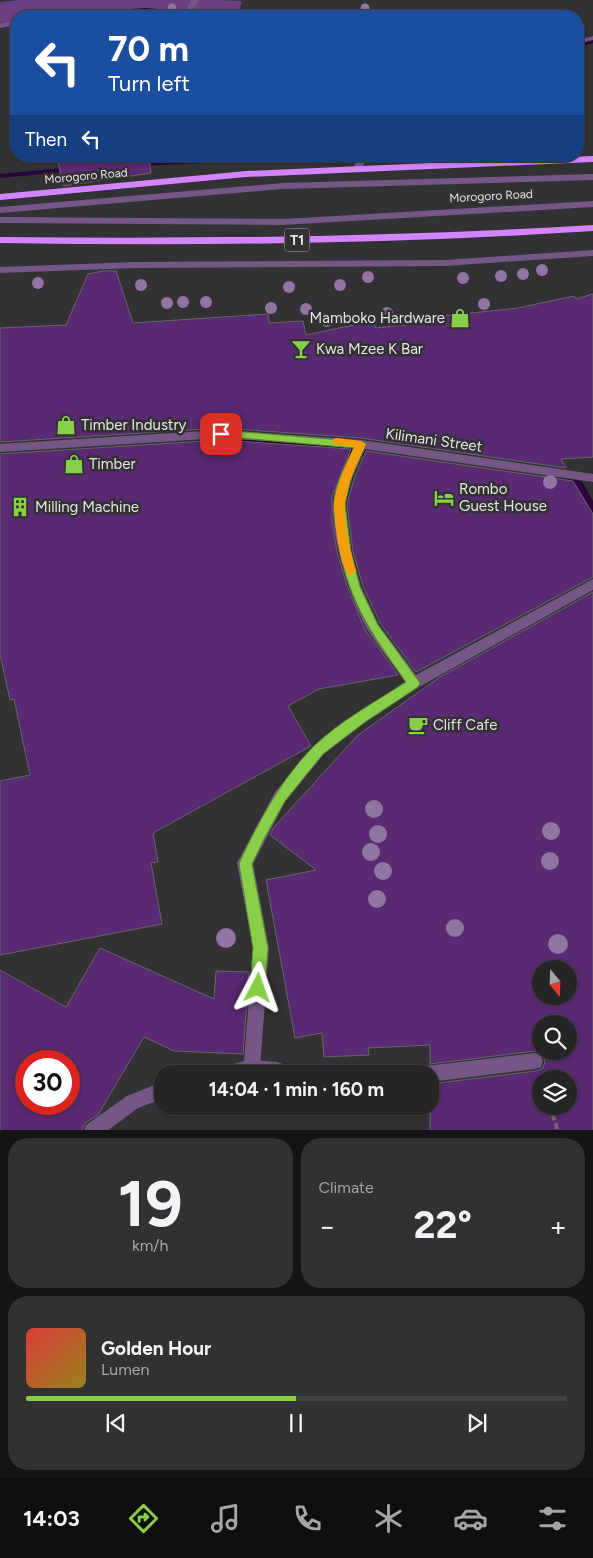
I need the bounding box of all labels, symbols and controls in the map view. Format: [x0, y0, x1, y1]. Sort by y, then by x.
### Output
text: 70 m [108, 28, 189, 70]
icon: left [25, 30, 90, 95]
text: Turn left [108, 70, 190, 97]
icon: left [77, 125, 105, 153]
text: Then [25, 128, 67, 151]
street label: Morogoro Road [44, 165, 128, 187]
street label: Morogoro Road [449, 187, 533, 205]
road number: T1 [284, 228, 310, 252]
shop icon: Mamboko Hardware [449, 307, 471, 329]
place label: Mamboko Hardware [310, 309, 445, 327]
bar icon: Kwa Mzee K Bar [290, 338, 312, 360]
place label: Kwa Mzee K Bar [316, 340, 423, 358]
pin [200, 413, 242, 455]
shop icon: Timber Industry [55, 414, 77, 436]
place label: Timber Industry [81, 416, 187, 434]
icon: arrive [207, 420, 235, 448]
street label: Kilimani Street [385, 424, 484, 456]
shop icon: Timber [63, 453, 85, 475]
place label: Timber [89, 455, 136, 473]
place label: Rombo Guest House [459, 480, 547, 515]
hotel icon: Rombo Guest House [433, 487, 455, 509]
building icon: Milling Machine [9, 496, 31, 518]
place label: Milling Machine [35, 498, 139, 516]
cafe icon: Cliff Cafe [407, 714, 429, 736]
place label: Cliff Cafe [433, 716, 498, 734]
north arrow [532, 960, 578, 1005]
map controls [532, 960, 577, 1115]
position arrow [231, 961, 283, 1013]
button: search [532, 1015, 577, 1060]
speed limit sign: 30 [15, 1050, 80, 1115]
button: layers [532, 1070, 577, 1115]
text: 14:04 · 1 min · 160 m [209, 1078, 384, 1101]
text: 19 [118, 1164, 183, 1242]
text: Climate [319, 1178, 374, 1197]
text: 22° [414, 1202, 472, 1248]
text: − [319, 1209, 336, 1243]
text: + [550, 1209, 567, 1243]
text: km/h [132, 1236, 169, 1255]
text: Golden Hour [101, 1337, 211, 1360]
text: Lumen [101, 1360, 150, 1379]
icon: previous [102, 1409, 130, 1437]
icon: pause [282, 1409, 310, 1437]
icon: next [463, 1409, 491, 1437]
icon: directions [126, 1501, 161, 1536]
icon: music [208, 1501, 243, 1536]
icon: phone [290, 1501, 325, 1536]
icon: climate [371, 1501, 406, 1536]
icon: car [453, 1501, 488, 1536]
icon: filters [535, 1501, 570, 1536]
text: 14:03 [23, 1505, 80, 1532]

